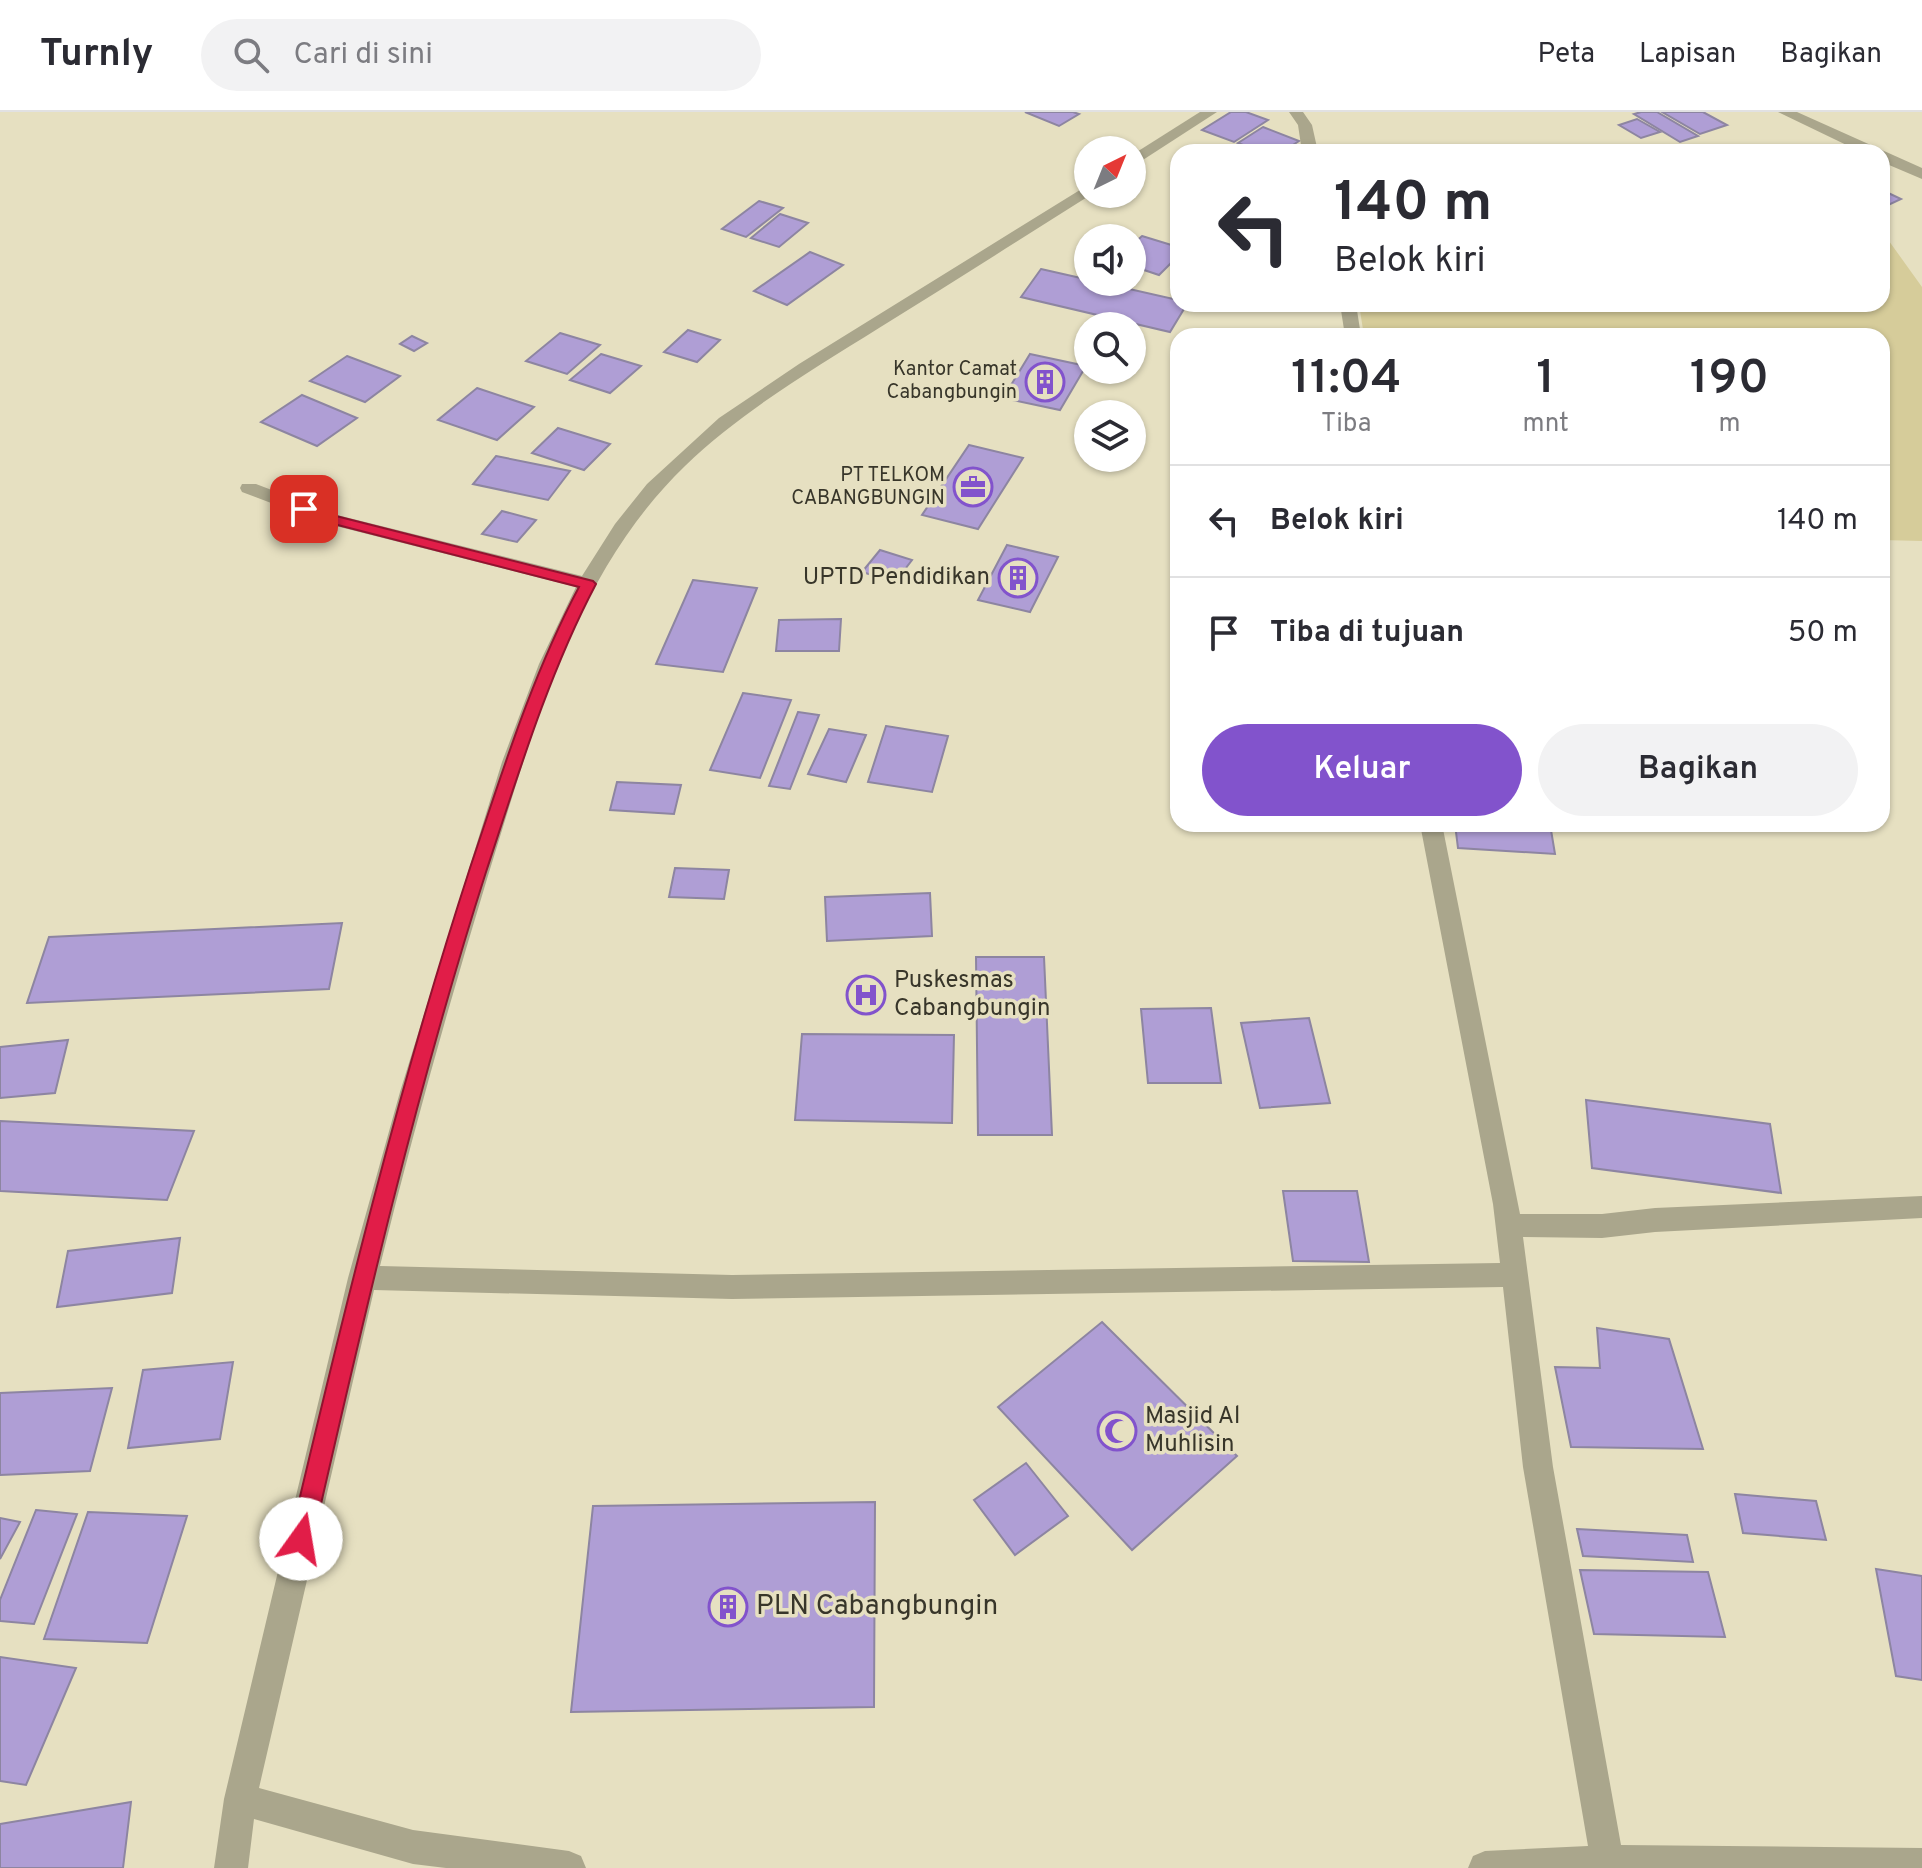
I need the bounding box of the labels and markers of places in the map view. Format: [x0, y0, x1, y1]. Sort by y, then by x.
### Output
place label: Kantor Camat Cabangbungin [887, 357, 1017, 406]
building icon: Kantor Camat Cabangbungin [1024, 361, 1066, 403]
place label: PT TELKOM CABANGBUNGIN [791, 463, 945, 512]
office icon: PT TELKOM CABANGBUNGIN [952, 466, 994, 508]
pin [270, 475, 338, 543]
building icon: UPTD Pendidikan [997, 557, 1039, 599]
place label: UPTD Pendidikan [803, 563, 990, 593]
place label: Puskesmas Cabangbungin [894, 966, 1050, 1024]
hospital icon: Puskesmas Cabangbungin [845, 974, 887, 1016]
place label: Masjid Al Muhlisin [1145, 1402, 1240, 1460]
mosque icon: Masjid Al Muhlisin [1096, 1410, 1138, 1452]
building icon: PLN Cabangbungin [707, 1586, 749, 1628]
place label: PLN Cabangbungin [756, 1589, 998, 1625]

